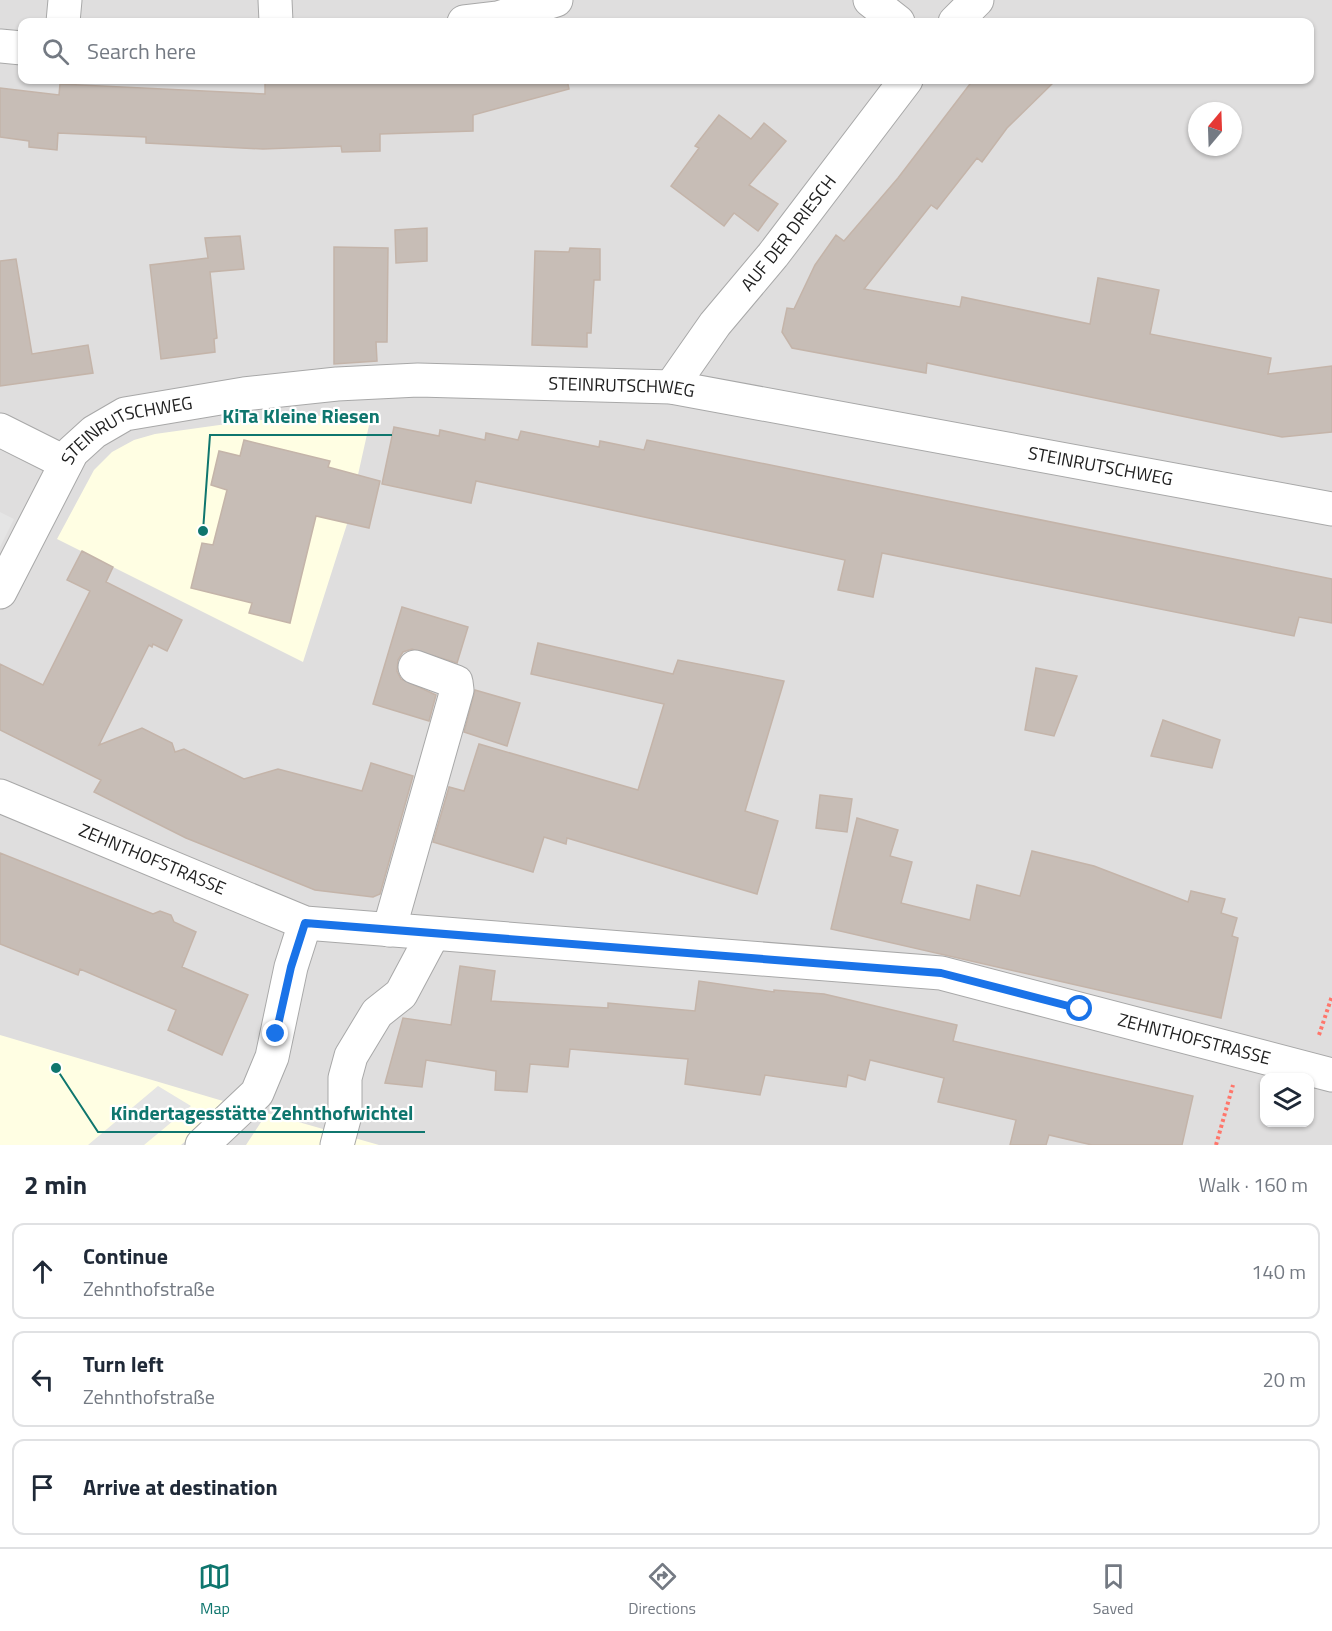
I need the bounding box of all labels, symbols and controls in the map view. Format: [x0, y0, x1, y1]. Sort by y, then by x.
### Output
search box [18, 18, 1314, 84]
text: Search here [87, 34, 196, 68]
icon: search [39, 35, 72, 68]
north arrow [1188, 102, 1242, 156]
street label: AUF DER DRIESCH [734, 169, 842, 297]
street label: STEINRUTSCHWEG [548, 370, 697, 404]
street label: STEINRUTSCHWEG [54, 389, 194, 469]
callout: KiTa Kleine Riesen [210, 397, 392, 435]
text: KiTa Kleine Riesen [222, 400, 380, 431]
street label: STEINRUTSCHWEG [1026, 439, 1175, 492]
street label: ZEHNTHOFSTRASSE [75, 816, 230, 902]
route start [1066, 995, 1092, 1021]
street label: ZEHNTHOFSTRASSE [1115, 1006, 1274, 1071]
route end [262, 1020, 288, 1046]
map controls [1260, 1073, 1314, 1127]
button: layers [1260, 1073, 1314, 1127]
callout: Kindertagesstätte Zehnthofwichtel [98, 1094, 425, 1132]
text: Kindertagesstätte Zehnthofwichtel [111, 1097, 414, 1128]
text: 2 min [24, 1165, 87, 1204]
text: Walk · 160 m [1199, 1169, 1308, 1200]
text: Continue [83, 1239, 168, 1273]
icon: ahead [26, 1255, 59, 1288]
text: 140 m [1251, 1256, 1306, 1287]
text: Zehnthofstraße [83, 1273, 215, 1304]
text: Turn left [83, 1347, 164, 1381]
icon: left [26, 1363, 59, 1396]
text: 20 m [1262, 1364, 1306, 1395]
text: Zehnthofstraße [83, 1381, 215, 1412]
text: Arrive at destination [83, 1470, 278, 1504]
icon: arrive [26, 1471, 59, 1504]
tab: Map [198, 1560, 231, 1620]
tab: Directions [628, 1560, 696, 1620]
tab: Saved [1093, 1560, 1134, 1620]

